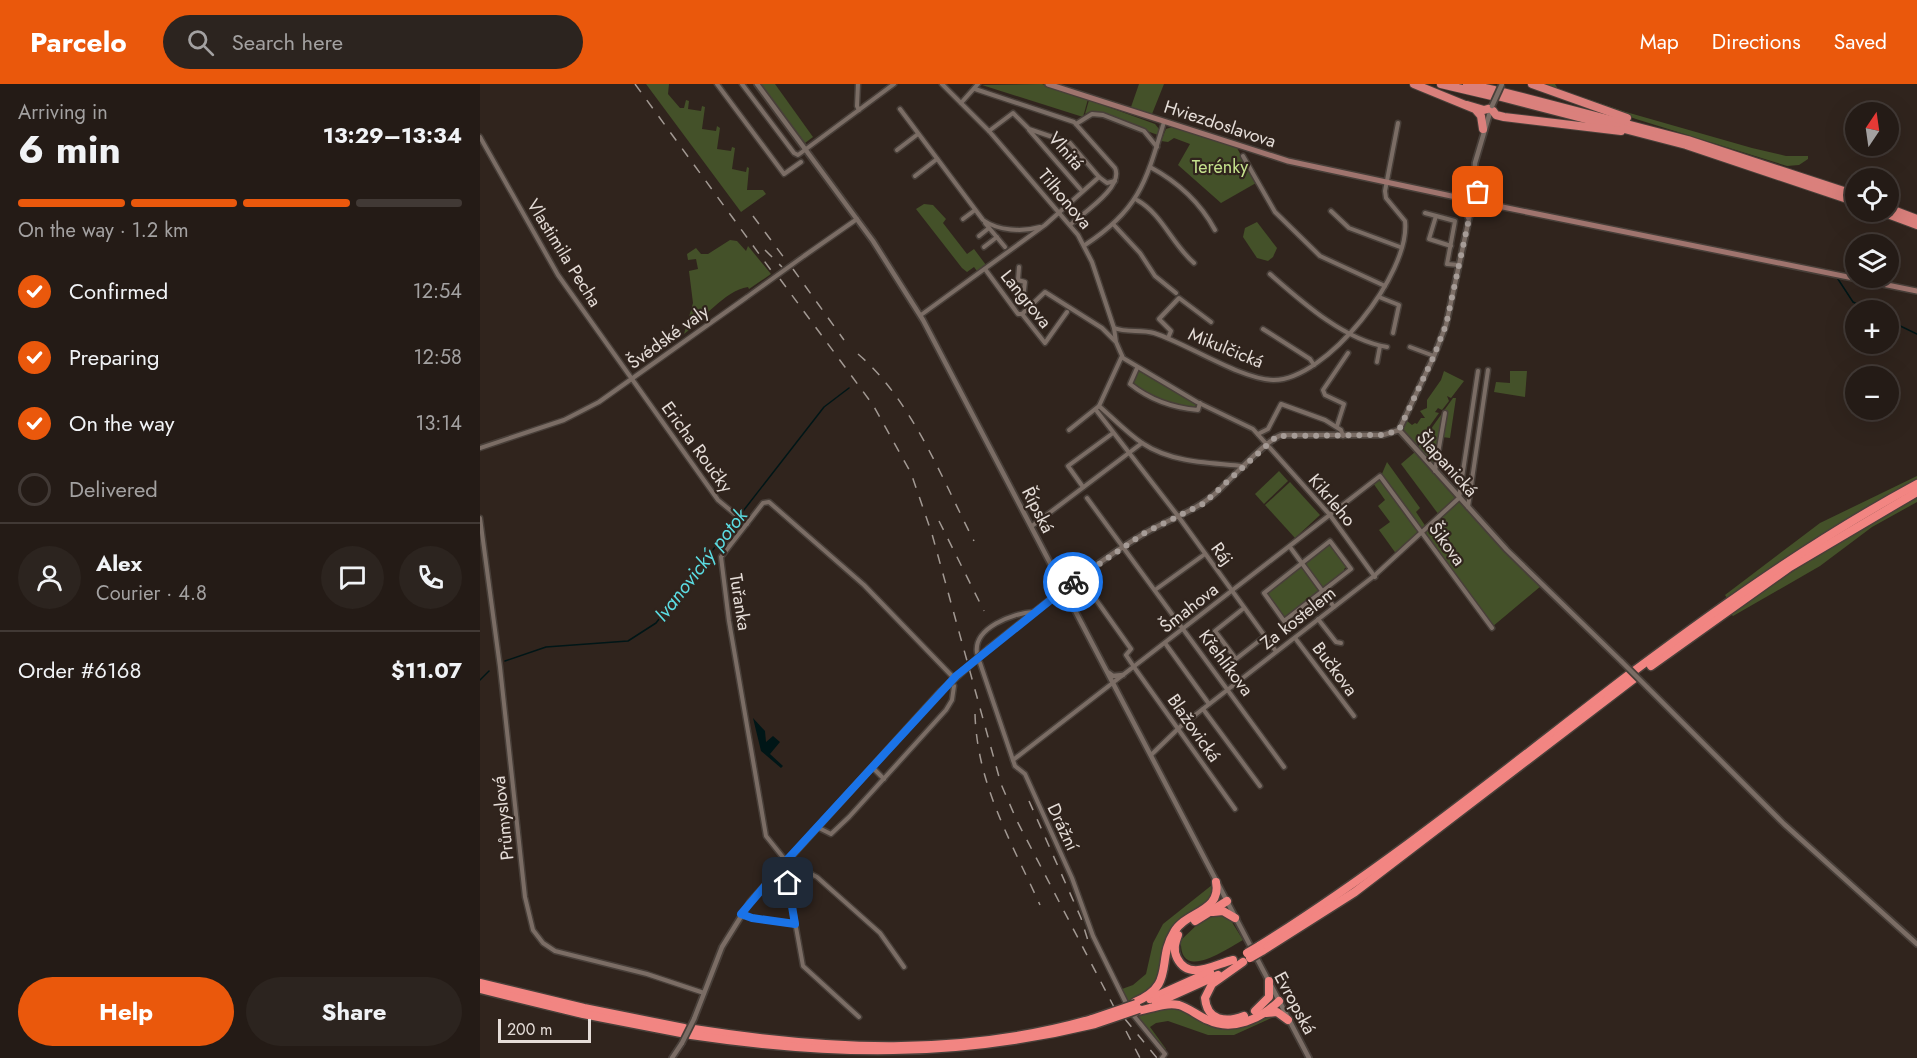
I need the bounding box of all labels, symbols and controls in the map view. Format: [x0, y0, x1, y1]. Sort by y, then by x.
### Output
search box [163, 15, 583, 69]
text: Parcelo [30, 22, 127, 63]
icon: search [184, 26, 217, 59]
text: Search here [232, 26, 343, 58]
text: Map [1640, 27, 1679, 57]
text: Directions [1712, 27, 1801, 57]
text: Saved [1834, 27, 1887, 57]
street label: Hviezdoslavova [1161, 94, 1279, 154]
text: Arriving in [18, 98, 108, 127]
north arrow [1845, 102, 1899, 156]
map controls [1845, 102, 1899, 420]
text: 13:29–13:34 [323, 119, 462, 151]
text: 6 min [18, 121, 121, 178]
street label: Vlnitá [1042, 126, 1090, 176]
park label: Terénky [1192, 154, 1248, 180]
street label: Tilhonova [1032, 163, 1098, 235]
pin [1452, 166, 1503, 217]
button: locate [1845, 168, 1899, 222]
icon: bag [1461, 175, 1494, 208]
street label: Vlastimila Pecha [520, 194, 608, 312]
text: On the way · 1.2 km [18, 216, 189, 245]
button: layers [1845, 234, 1899, 288]
street label: Langrova [994, 264, 1058, 334]
icon: check [18, 275, 51, 308]
text: Confirmed [69, 275, 168, 307]
text: 12:54 [413, 277, 462, 306]
street label: Švédské valy [622, 298, 714, 376]
button: + [1845, 300, 1899, 354]
street label: Mikulčická [1184, 321, 1268, 375]
icon: check [18, 341, 51, 374]
text: Preparing [69, 341, 160, 373]
text: 12:58 [413, 343, 462, 372]
button: − [1845, 366, 1899, 420]
street label: Ericha Roučky [655, 396, 739, 498]
icon: check [18, 407, 51, 440]
text: On the way [69, 407, 174, 439]
text: 13:14 [415, 409, 462, 438]
street label: Šlapanická [1410, 425, 1484, 503]
street label: Kikrleho [1302, 468, 1362, 532]
text: Delivered [69, 473, 158, 505]
street label: Řípská [1015, 482, 1061, 538]
water label: Ivanovický potok [648, 501, 755, 628]
street label: Šikova [1422, 517, 1472, 571]
street label: Ráj [1205, 537, 1239, 571]
button: person [18, 546, 81, 609]
button: chat [321, 546, 384, 609]
button: phone [399, 546, 462, 609]
text: Alex [96, 547, 142, 579]
courier [1043, 552, 1103, 612]
icon: bike [1057, 566, 1090, 599]
street label: Tuřanka [723, 572, 757, 632]
street label: Šmahova [1154, 577, 1224, 639]
text: Courier · 4.8 [96, 579, 207, 608]
street label: Za kostelem [1255, 580, 1341, 656]
street label: Křehlíkova [1192, 624, 1260, 702]
street label: Bučkova [1306, 636, 1364, 702]
text: Order #6168 [18, 654, 142, 686]
text: $11.07 [391, 654, 462, 686]
street label: Blažovická [1161, 688, 1227, 768]
street label: Průmyslová [486, 775, 520, 861]
street label: Drážní [1041, 799, 1086, 856]
pin [762, 857, 813, 908]
icon: home [771, 866, 804, 899]
street label: Evropská [1268, 967, 1322, 1039]
button: Help [18, 977, 234, 1046]
button: Share [246, 977, 462, 1046]
scale bar [498, 1016, 591, 1044]
text: 200 m [507, 1018, 553, 1041]

